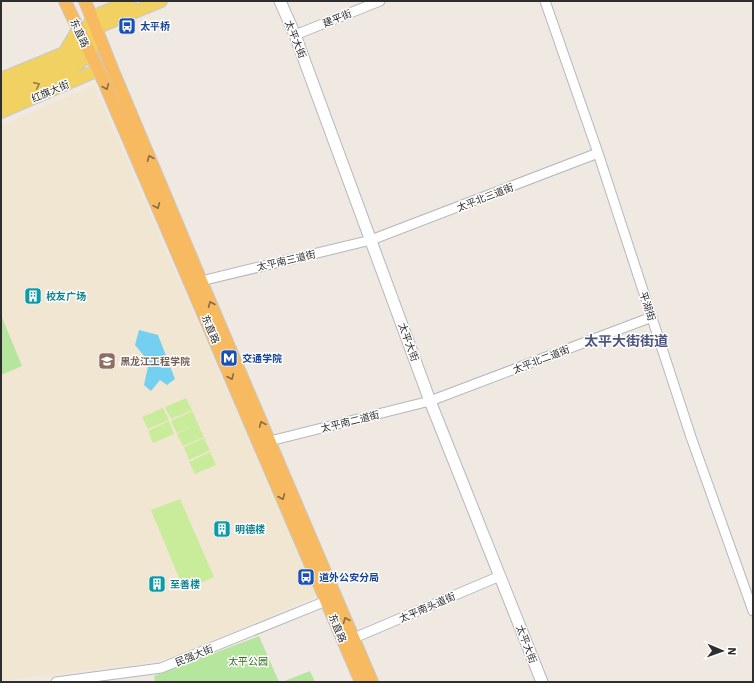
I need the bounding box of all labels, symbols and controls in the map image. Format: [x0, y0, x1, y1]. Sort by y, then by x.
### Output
street label: 建平街 [321, 7, 354, 30]
bus stop icon: 太平桥 [117, 16, 137, 36]
street label: 东直路 [67, 17, 92, 50]
street label: 太平大街 [282, 18, 309, 60]
place label: 太平桥 [140, 20, 170, 33]
street label: 红旗大街 [29, 78, 71, 105]
one-way arrow [32, 82, 40, 90]
one-way arrow [101, 82, 109, 90]
one-way arrow [147, 155, 155, 163]
street label: 太平北三道街 [455, 181, 516, 214]
one-way arrow [153, 203, 161, 210]
street label: 太平南三道街 [255, 247, 317, 274]
building icon: 校友广场 [23, 286, 43, 306]
place label: 校友广场 [46, 290, 86, 303]
street label: 平湖街 [637, 290, 658, 322]
one-way arrow [208, 301, 216, 308]
street label: 东直路 [199, 313, 222, 346]
street label: 太平大街 [396, 321, 421, 363]
district label: 太平大街街道 [584, 332, 668, 350]
street label: 太平北二道街 [511, 343, 572, 376]
metro station icon: 交通学院 [219, 348, 239, 368]
school or university icon: 黑龙江工程学院 [97, 351, 117, 371]
place label: 交通学院 [242, 352, 282, 365]
place label: 黑龙江工程学院 [120, 355, 190, 368]
one-way arrow [226, 373, 234, 381]
street label: 太平南二道街 [319, 408, 381, 435]
one-way arrow [259, 420, 267, 428]
one-way arrow [277, 492, 285, 500]
building icon: 明德楼 [212, 519, 232, 539]
place label: 明德楼 [235, 523, 265, 536]
bus stop icon: 道外公安分局 [296, 567, 316, 587]
place label: 道外公安分局 [319, 571, 379, 584]
building icon: 至善楼 [147, 574, 167, 594]
place label: 至善楼 [170, 578, 200, 591]
street label: 太平南头道街 [397, 590, 457, 625]
street label: 东直路 [326, 612, 349, 645]
one-way arrow [343, 617, 351, 625]
street label: 太平大街 [513, 623, 540, 665]
north arrow [702, 631, 742, 671]
street label: 民强大街 [173, 642, 215, 669]
text: N [725, 647, 739, 656]
park label: 太平公园 [228, 655, 268, 668]

